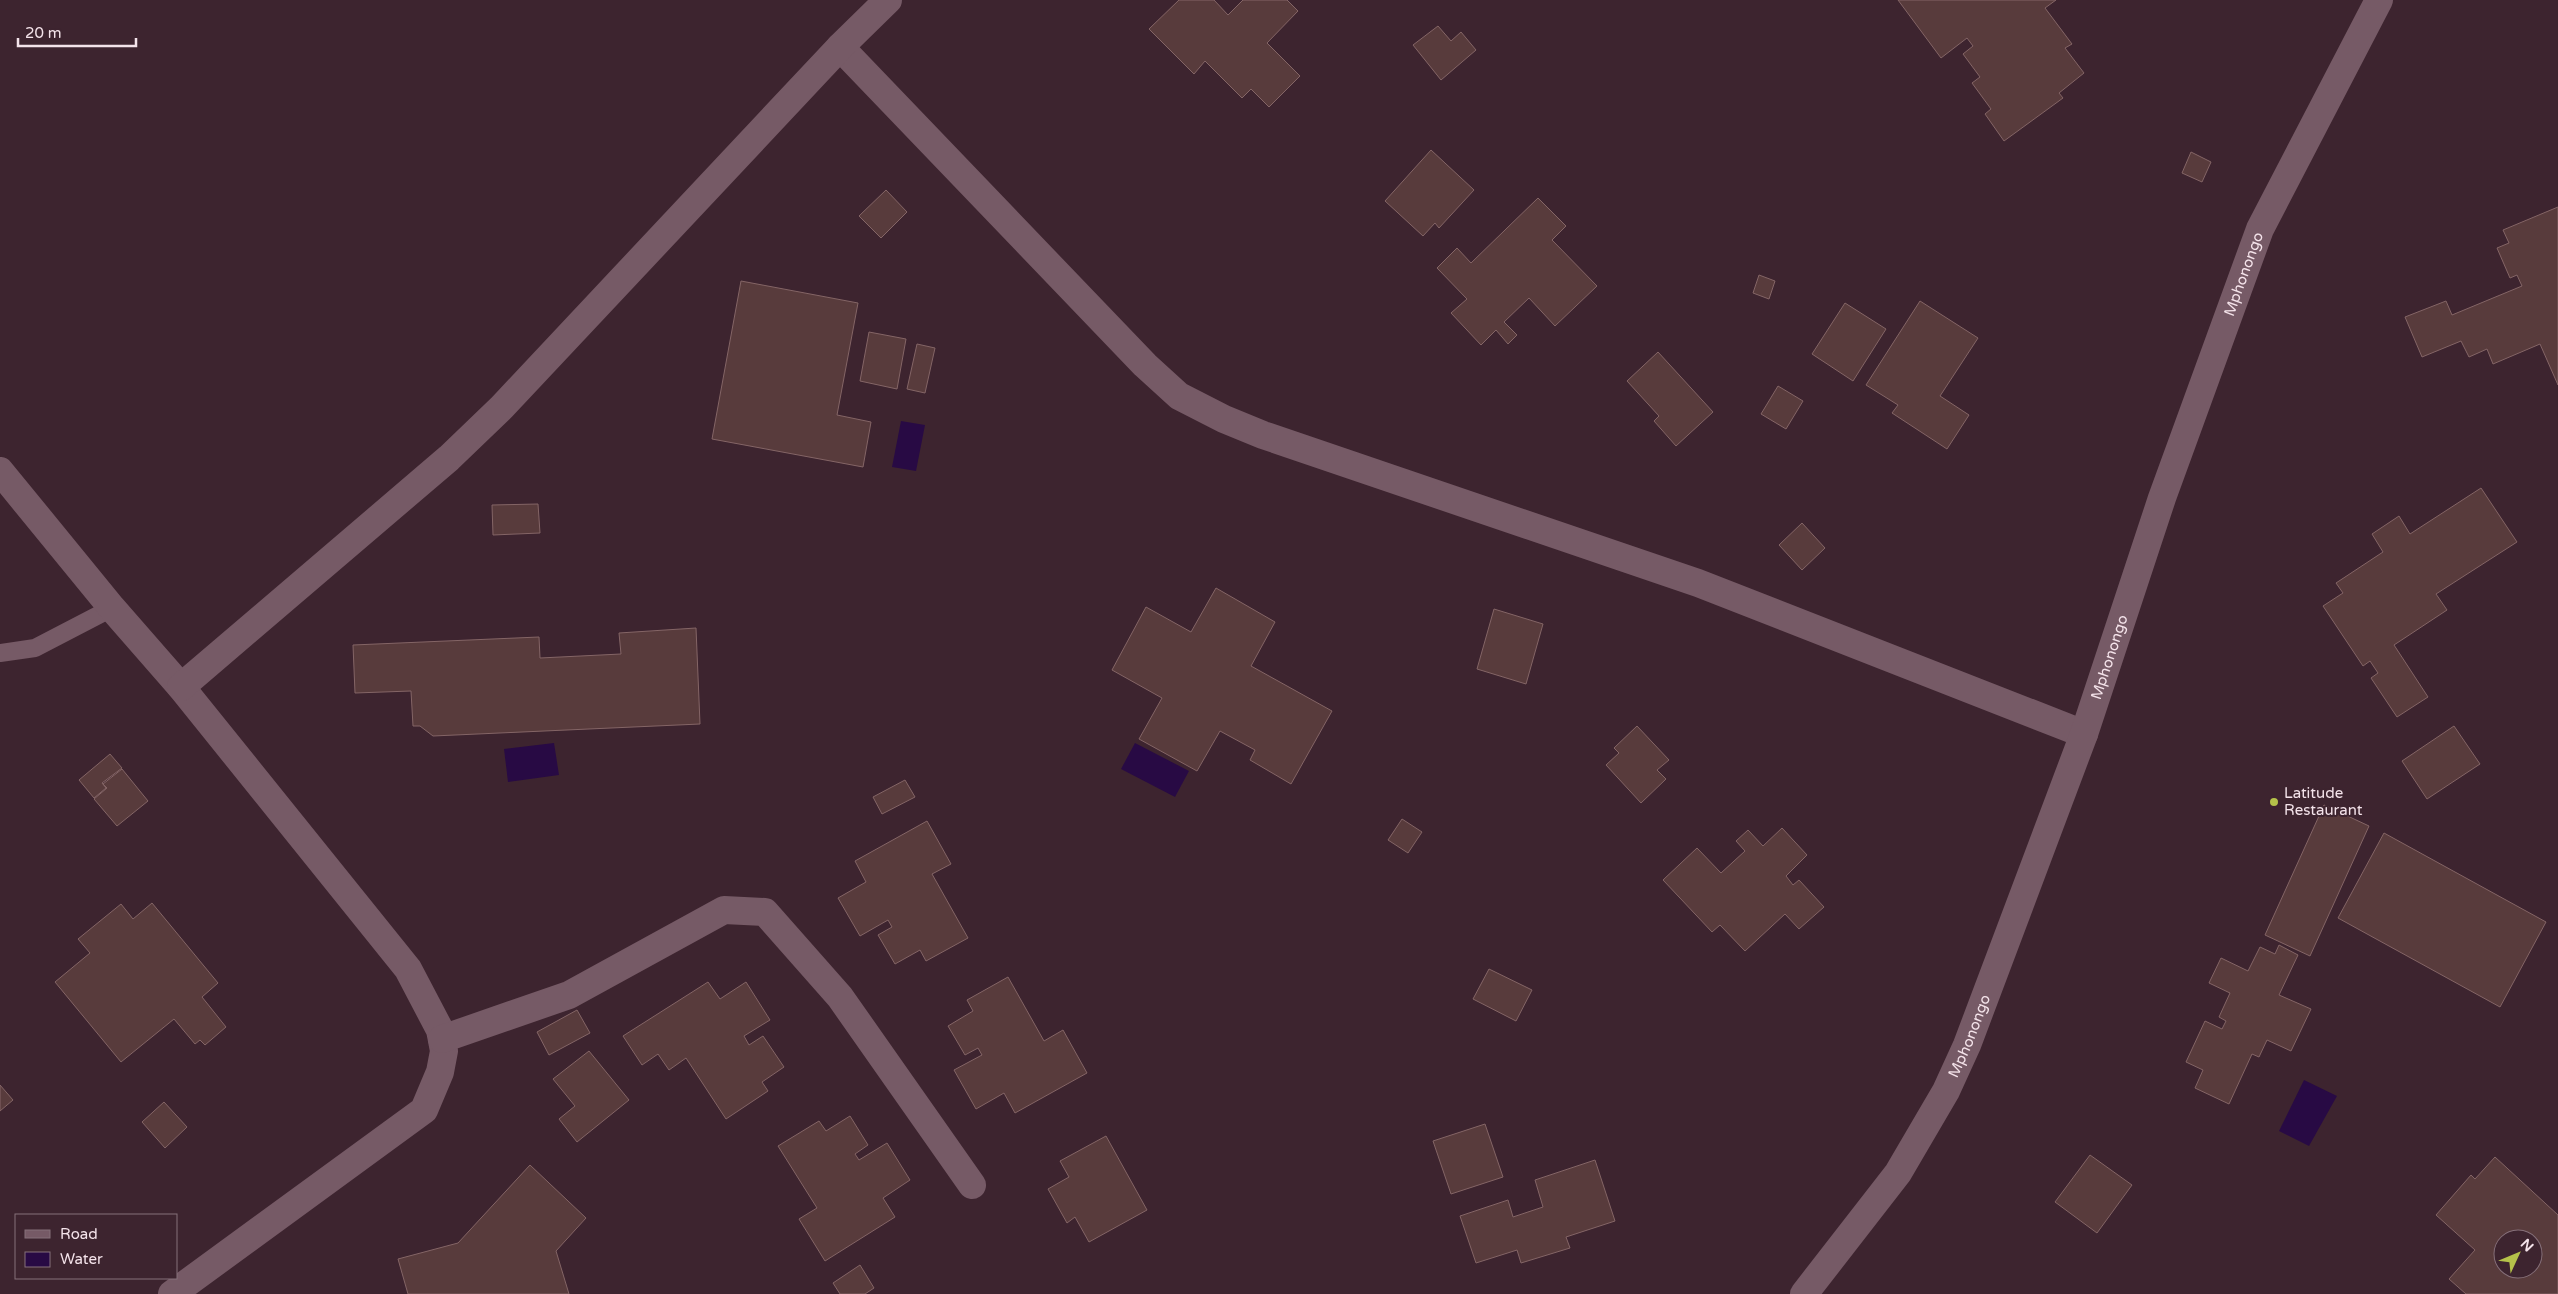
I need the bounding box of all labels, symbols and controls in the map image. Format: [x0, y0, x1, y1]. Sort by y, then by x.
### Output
scale bar [18, 15, 135, 47]
text: 20 m [25, 24, 62, 42]
street label: Mphonongo [2220, 230, 2267, 318]
street label: Mphonongo [2087, 613, 2132, 702]
place label: Latitude Restaurant [2284, 784, 2363, 819]
marker: Latitude Restaurant [2268, 796, 2280, 808]
street label: Mphonongo [1944, 992, 1994, 1080]
legend [15, 1214, 178, 1279]
text: Road [60, 1225, 98, 1243]
north arrow [2493, 1229, 2543, 1279]
text: N [2517, 1235, 2537, 1255]
text: Water [60, 1250, 103, 1268]

